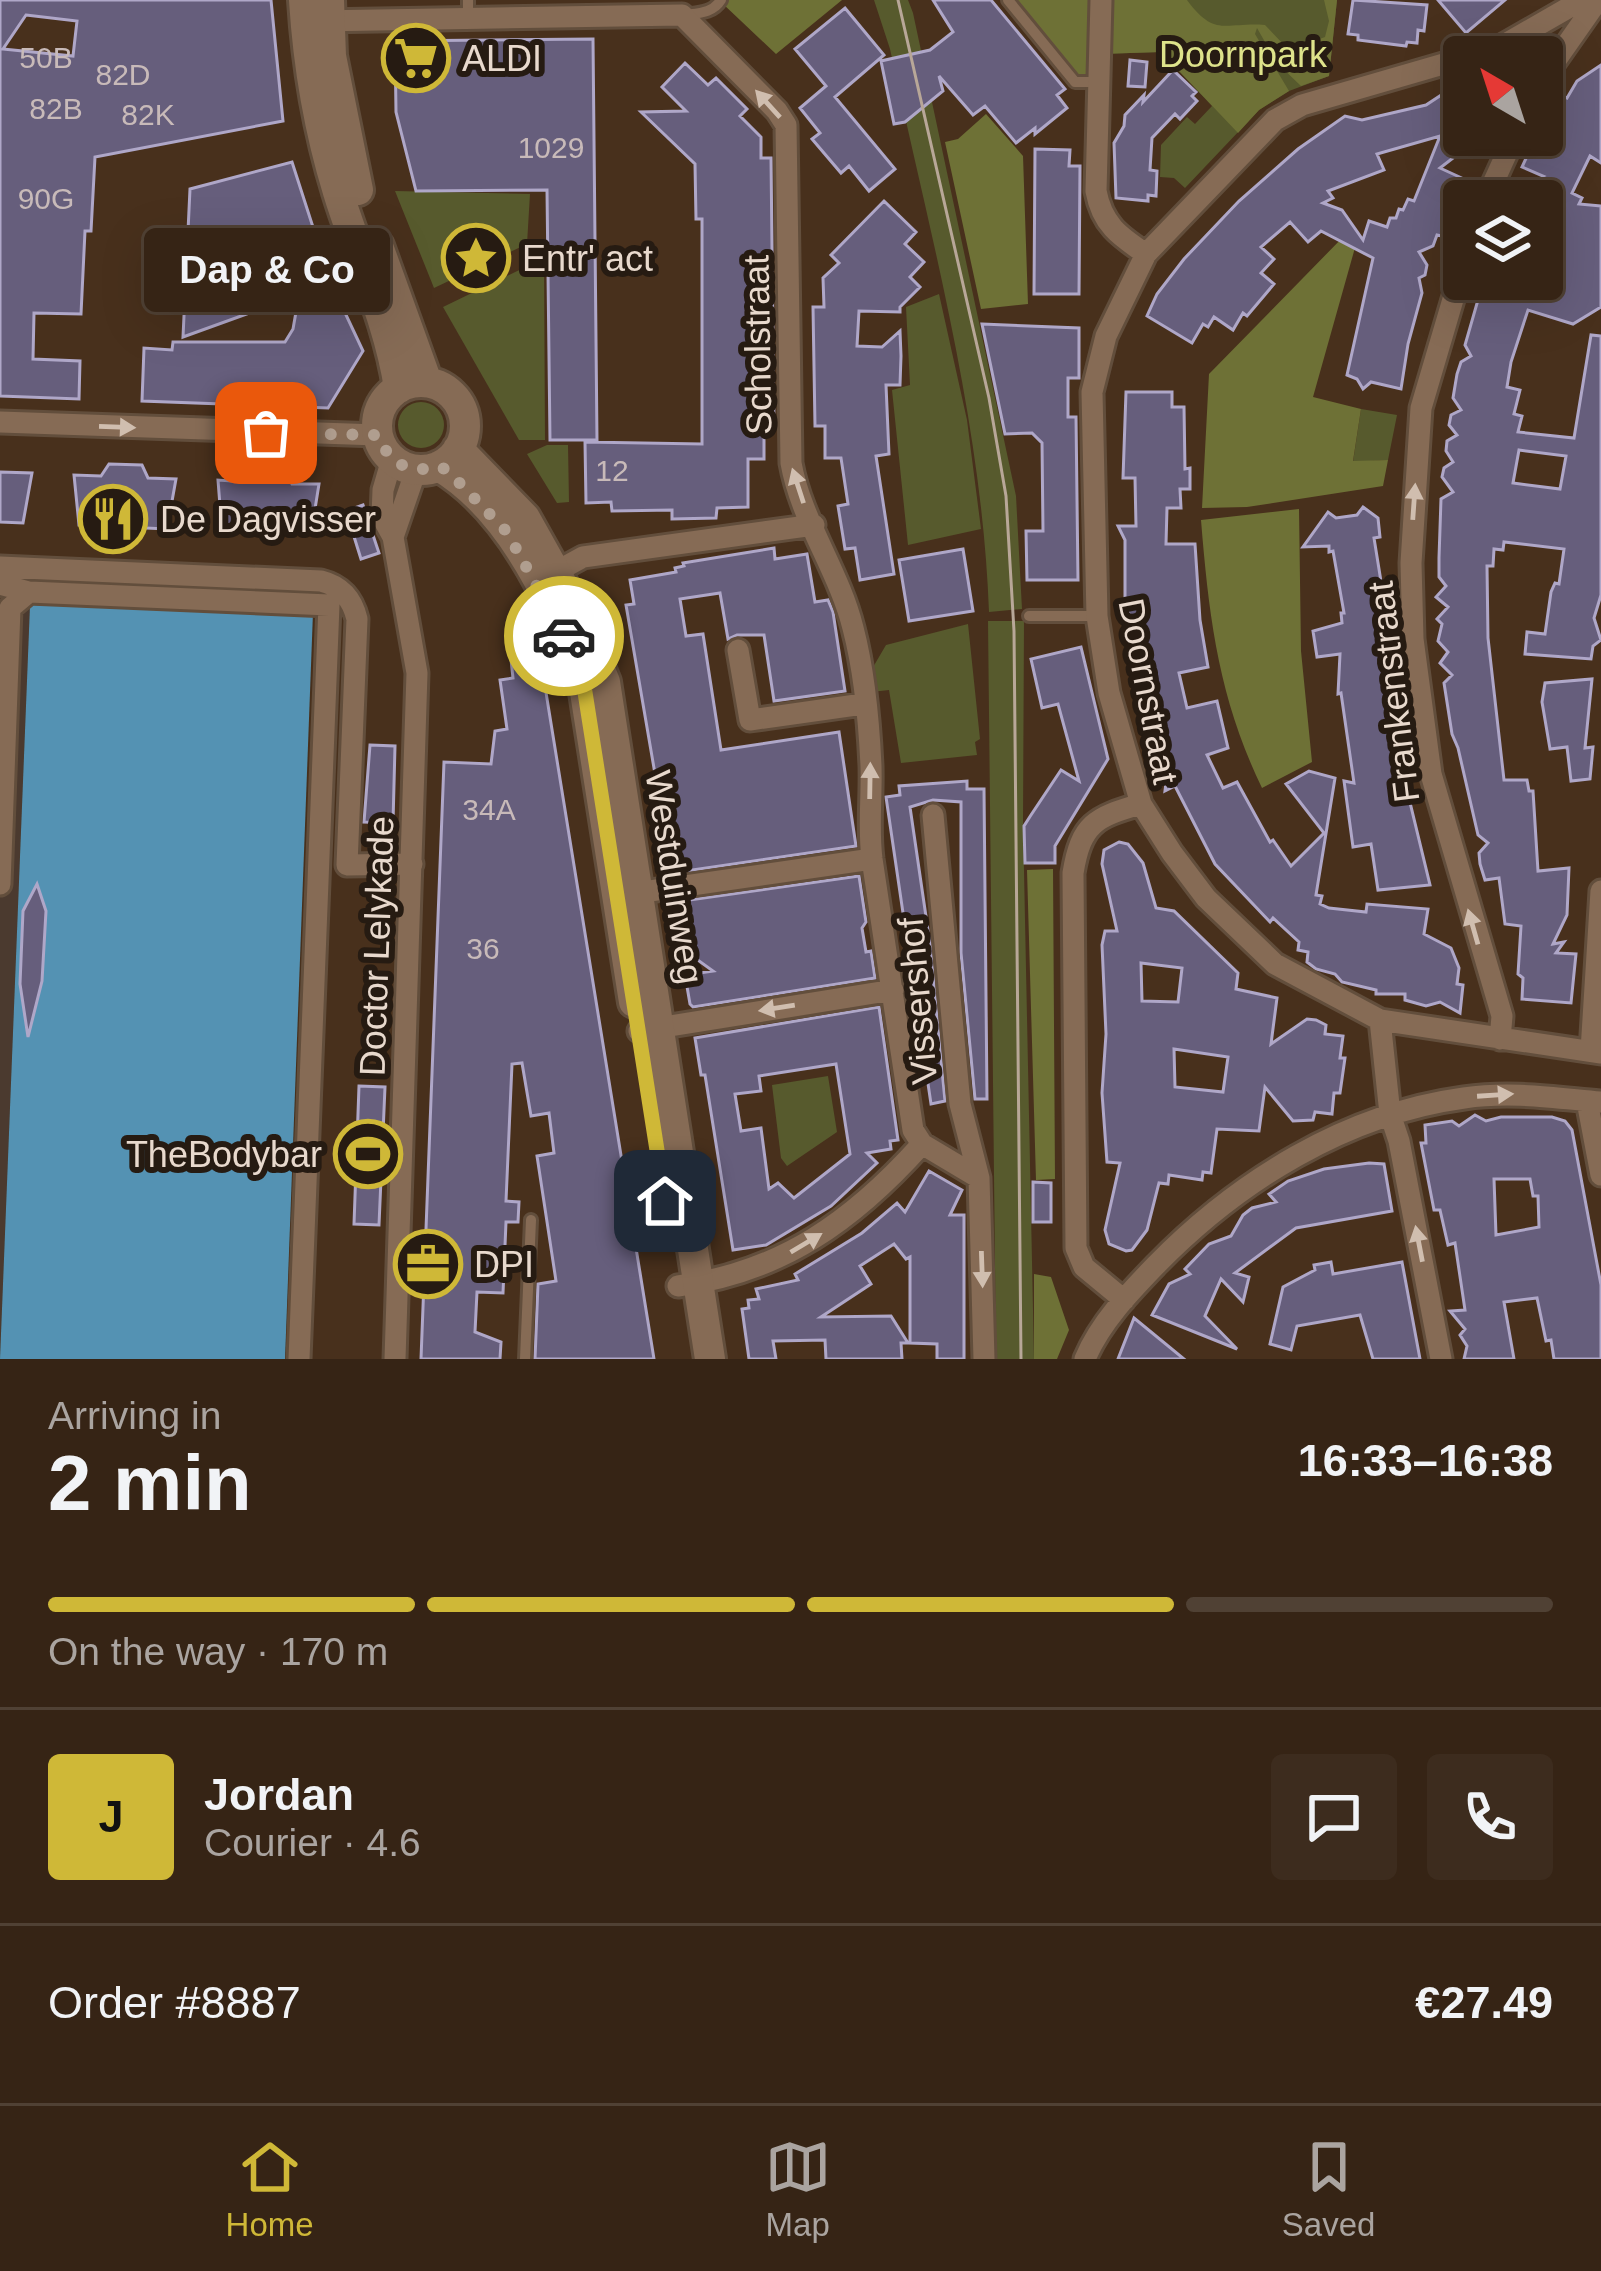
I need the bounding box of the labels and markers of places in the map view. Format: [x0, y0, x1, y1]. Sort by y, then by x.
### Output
supermarket icon: ALDI [381, 23, 451, 93]
place label: ALDI [462, 38, 542, 79]
place icon: Entr' act [441, 223, 511, 293]
callout: Dap & Co [143, 229, 389, 313]
place label: Entr' act [522, 238, 653, 279]
pin [215, 382, 317, 484]
restaurant icon: De Dagvisser [78, 484, 148, 554]
place label: De Dagvisser [160, 499, 376, 540]
sports icon: TheBodybar [333, 1119, 403, 1189]
place label: TheBodybar [126, 1134, 322, 1175]
pin [614, 1150, 716, 1252]
office icon: DPI [393, 1229, 463, 1299]
place label: DPI [474, 1244, 534, 1285]

